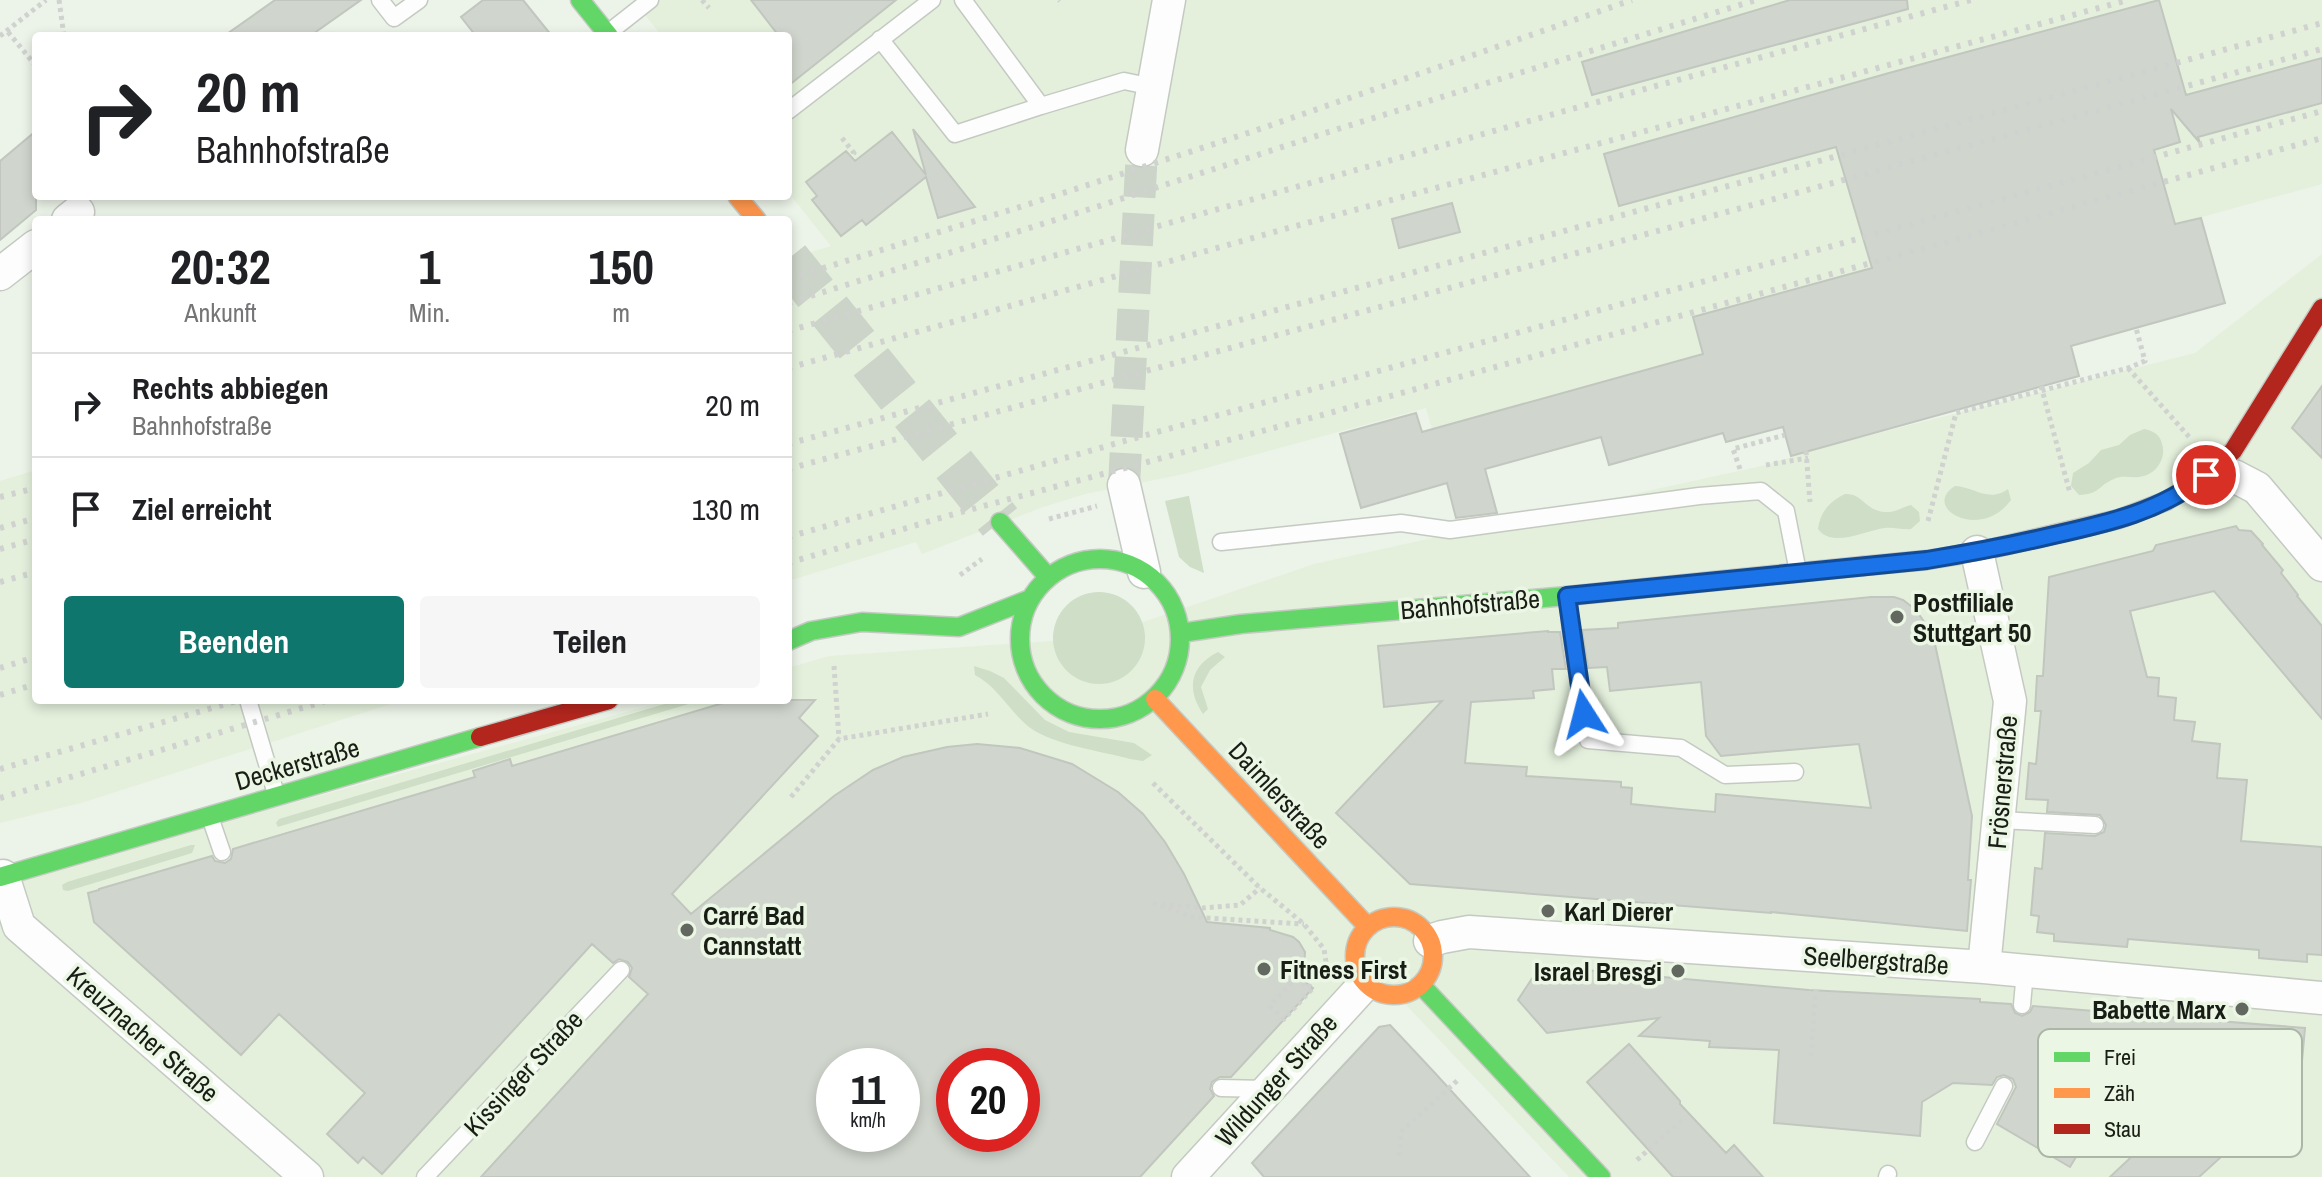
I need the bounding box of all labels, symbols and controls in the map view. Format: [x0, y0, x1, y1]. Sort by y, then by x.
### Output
text: 20 m [196, 54, 301, 129]
icon: right [64, 64, 168, 168]
text: Bahnhofstraße [196, 126, 390, 174]
text: 20:32 [170, 234, 271, 299]
text: 1 [419, 234, 440, 299]
text: 150 [588, 234, 654, 299]
text: Ankunft [184, 295, 257, 330]
text: Min. [409, 295, 450, 330]
text: m [612, 295, 630, 330]
text: Rechts abbiegen [132, 368, 329, 408]
icon: right [64, 383, 108, 427]
text: 20 m [705, 385, 760, 425]
text: Bahnhofstraße [132, 408, 272, 443]
pin [2172, 441, 2240, 509]
icon: arrive [2184, 453, 2228, 497]
icon: arrive [64, 487, 108, 531]
text: Ziel erreicht [132, 489, 271, 529]
text: 130 m [692, 489, 760, 529]
street label: Bahnhofstraße [1399, 580, 1541, 628]
place label: Postfiliale Stuttgart 50 [1913, 585, 2032, 650]
button: Beenden [64, 596, 404, 688]
button: Teilen [420, 596, 760, 688]
marker: Postfiliale Stuttgart 50 [1888, 608, 1906, 626]
position arrow [1542, 672, 1626, 756]
street label: Frösnerstraße [1979, 714, 2025, 850]
street label: Deckerstraße [231, 730, 363, 798]
street label: Daimlerstraße [1221, 734, 1339, 856]
place label: Karl Dierer [1564, 894, 1674, 929]
place label: Carré Bad Cannstatt [703, 898, 805, 963]
marker: Karl Dierer [1539, 902, 1557, 920]
marker: Carré Bad Cannstatt [678, 921, 696, 939]
street label: Seelbergstraße [1802, 937, 1950, 983]
place label: Fitness First [1280, 952, 1407, 987]
place label: Israel Bresgi [1534, 954, 1662, 989]
street label: Kreuznacher Straße [60, 958, 226, 1110]
marker: Fitness First [1255, 960, 1273, 978]
marker: Israel Bresgi [1669, 962, 1687, 980]
place label: Babette Marx [2092, 992, 2226, 1027]
marker: Babette Marx [2233, 1000, 2251, 1018]
street label: Kissinger Straße [456, 1003, 590, 1143]
street label: Wildunger Straße [1207, 1006, 1345, 1154]
legend [2038, 1029, 2302, 1157]
text: Frei [2104, 1042, 2136, 1072]
speed limit sign: 20 [936, 1048, 1040, 1152]
text: 11 [851, 1063, 885, 1116]
text: Zäh [2104, 1078, 2135, 1108]
text: km/h [850, 1106, 886, 1133]
text: Stau [2104, 1114, 2141, 1144]

